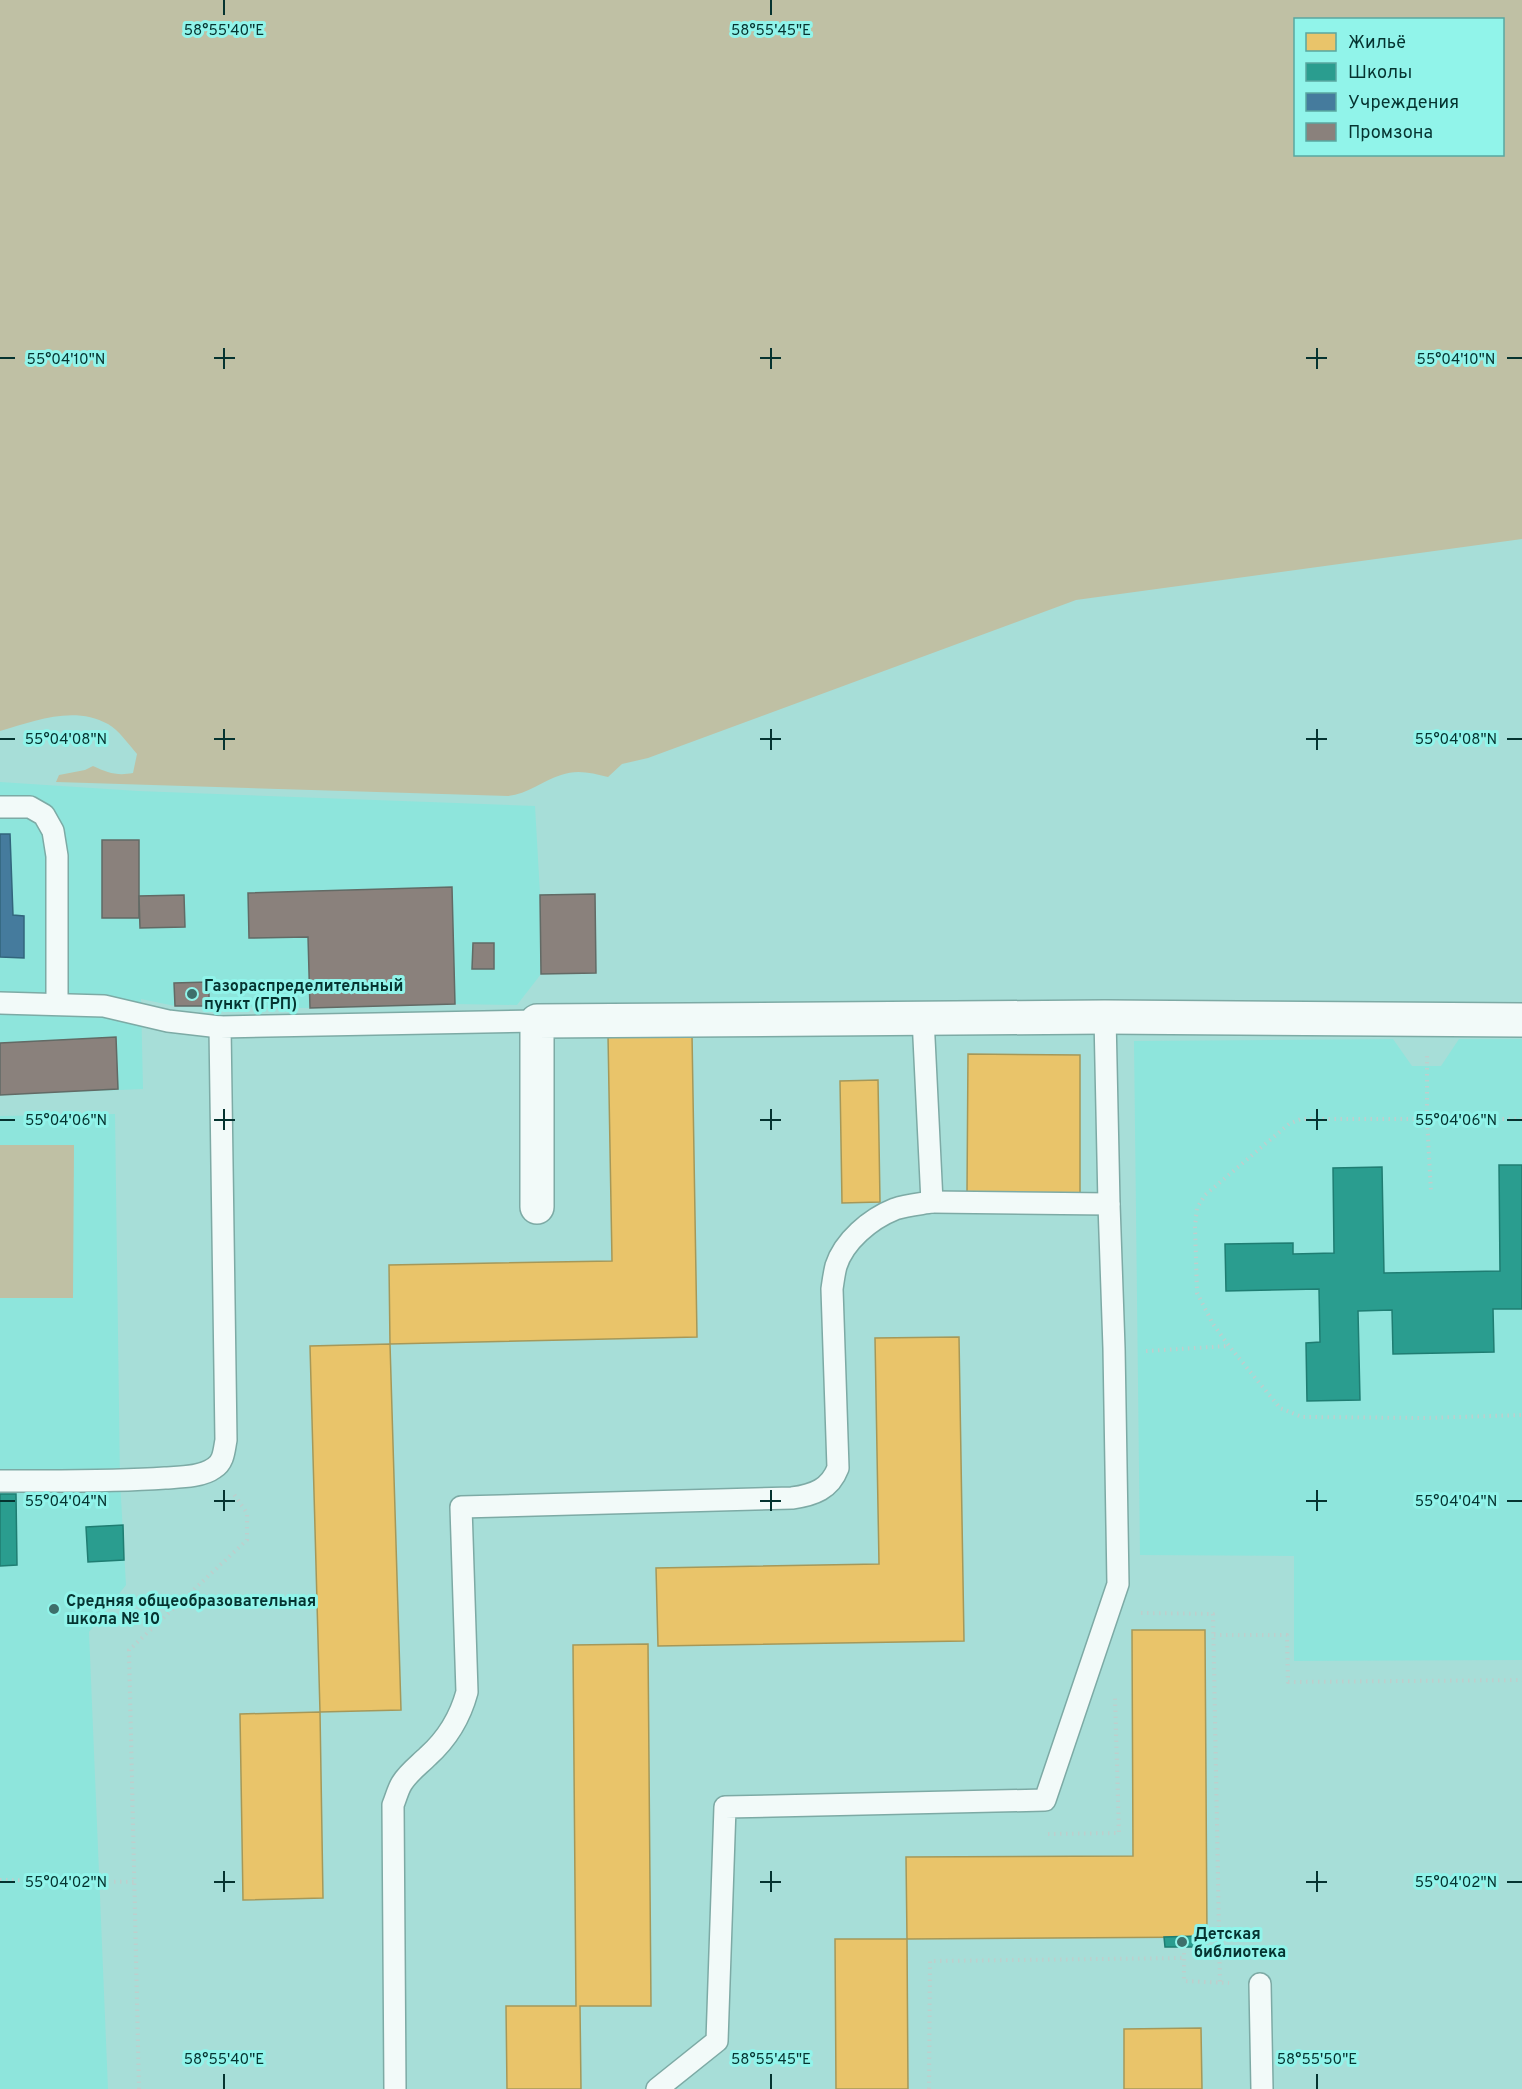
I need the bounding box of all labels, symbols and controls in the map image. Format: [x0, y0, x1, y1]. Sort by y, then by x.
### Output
legend [1294, 18, 1504, 156]
text: 58°55'40"E [184, 22, 264, 41]
text: 58°55'45"E [731, 22, 811, 41]
text: Жильё [1348, 32, 1406, 55]
text: Школы [1348, 62, 1412, 85]
text: Учреждения [1348, 92, 1459, 115]
text: Промзона [1348, 122, 1433, 145]
text: 55°04'10"N [27, 351, 105, 370]
text: 55°04'10"N [1417, 351, 1495, 370]
text: 55°04'08"N [25, 731, 107, 750]
text: 55°04'08"N [1415, 731, 1497, 750]
place label: Газораспределительный пункт (ГРП) [204, 977, 403, 1015]
marker: Газораспределительный пункт (ГРП) [185, 987, 199, 1001]
text: 55°04'06"N [25, 1112, 107, 1131]
text: 55°04'06"N [1415, 1112, 1497, 1131]
text: 55°04'04"N [25, 1493, 107, 1512]
text: 55°04'04"N [1415, 1493, 1497, 1512]
place label: Средняя общеобразовательная школа № 10 [66, 1592, 316, 1630]
marker: Средняя общеобразовательная школа № 10 [47, 1602, 61, 1616]
text: 55°04'02"N [25, 1874, 107, 1893]
text: 55°04'02"N [1415, 1874, 1497, 1893]
place label: Детская библиотека [1194, 1925, 1286, 1963]
marker: Детская библиотека [1175, 1935, 1189, 1949]
text: 58°55'40"E [184, 2051, 264, 2070]
text: 58°55'45"E [731, 2051, 811, 2070]
text: 58°55'50"E [1277, 2051, 1357, 2070]

